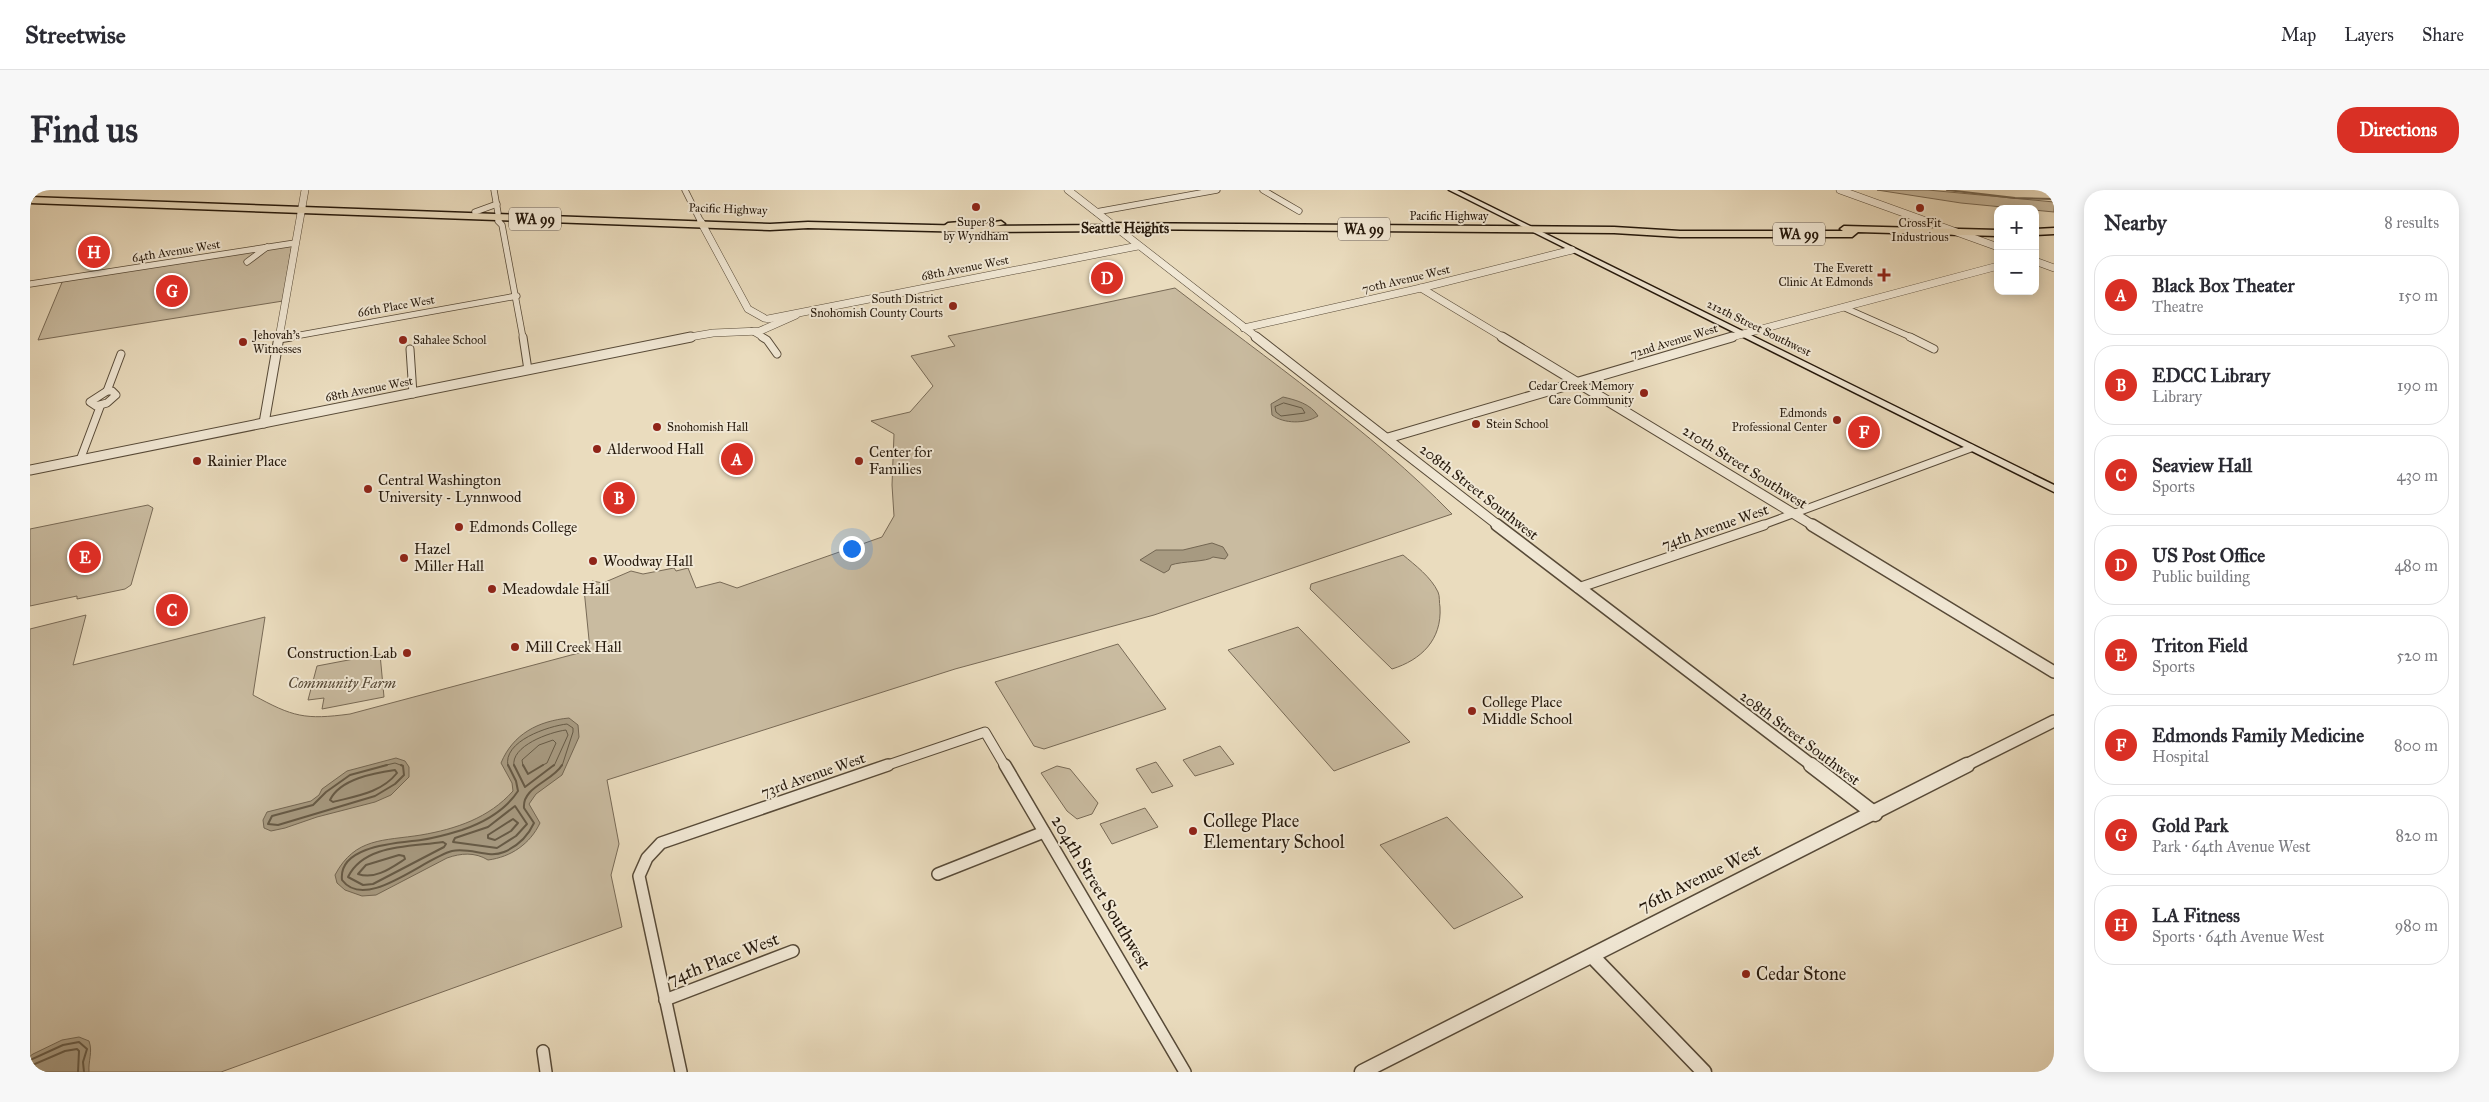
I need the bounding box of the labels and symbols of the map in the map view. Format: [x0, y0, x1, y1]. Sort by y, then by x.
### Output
street label: Pacific Highway [688, 201, 768, 218]
marker: Super 8 by Wyndham [970, 201, 982, 213]
marker: CrossFit Industrious [1914, 202, 1926, 214]
road number: WA 99 [509, 208, 561, 230]
street label: Pacific Highway [1410, 209, 1489, 224]
place label: Super 8 by Wyndham [943, 215, 1009, 243]
place label: CrossFit Industrious [1891, 216, 1949, 244]
road number: WA 99 [1338, 218, 1390, 240]
district label: Seattle Heights [1081, 220, 1169, 238]
road number: WA 99 [1773, 223, 1825, 246]
pin: H [78, 233, 110, 271]
street label: 64th Avenue West [131, 237, 222, 265]
street label: 68th Avenue West [920, 252, 1011, 283]
pin: D [1091, 259, 1123, 297]
place label: The Everett Clinic At Edmonds [1778, 261, 1874, 289]
street label: 70th Avenue West [1361, 262, 1452, 296]
marker: The Everett Clinic At Edmonds [1877, 268, 1891, 282]
pin: G [156, 272, 188, 310]
street label: 66th Place West [356, 292, 436, 320]
place label: South District Snohomish County Courts [810, 292, 944, 320]
street label: 212th Street Southwest [1705, 297, 1814, 360]
marker: South District Snohomish County Courts [947, 300, 959, 312]
street label: 72nd Avenue West [1629, 321, 1720, 361]
place label: Jehovah's Witnesses [251, 328, 302, 356]
place label: Sahalee School [413, 333, 487, 347]
marker: Sahalee School [397, 334, 409, 346]
marker: Jehovah's Witnesses [237, 336, 249, 348]
street label: 68th Avenue West [324, 373, 415, 404]
place label: Cedar Creek Memory Care Community [1528, 379, 1634, 407]
marker: Cedar Creek Memory Care Community [1638, 387, 1650, 399]
place label: Edmonds Professional Center [1732, 406, 1828, 434]
pin: F [1848, 413, 1880, 451]
marker: Edmonds Professional Center [1831, 414, 1843, 426]
place label: Stein School [1486, 417, 1549, 431]
marker: Stein School [1470, 418, 1482, 430]
place label: Snohomish Hall [667, 420, 749, 434]
marker: Snohomish Hall [651, 421, 663, 433]
street label: 210th Street Southwest [1679, 421, 1811, 513]
place label: Alderwood Hall [606, 440, 705, 458]
pin: A [721, 440, 753, 478]
street label: 208th Street Southwest [1416, 440, 1543, 544]
marker: Alderwood Hall [591, 443, 603, 455]
place label: Center for Families [869, 443, 932, 478]
place label: Rainier Place [207, 452, 287, 470]
marker: Rainier Place [191, 455, 203, 467]
marker: Center for Families [853, 455, 865, 467]
place label: Central Washington University - Lynnwood [378, 471, 522, 506]
pin: B [603, 479, 635, 517]
marker: Central Washington University - Lynnwood [362, 483, 374, 495]
street label: 74th Avenue West [1659, 500, 1771, 554]
place label: Edmonds College [469, 518, 577, 536]
marker: Edmonds College [453, 521, 465, 533]
your location [839, 536, 865, 562]
pin: E [69, 538, 101, 576]
place label: Hazel Miller Hall [414, 540, 485, 575]
marker: Hazel Miller Hall [398, 552, 410, 564]
place label: Woodway Hall [603, 552, 694, 570]
marker: Woodway Hall [587, 555, 599, 567]
place label: Meadowdale Hall [502, 580, 610, 598]
marker: Meadowdale Hall [486, 583, 498, 595]
pin: C [156, 591, 188, 629]
place label: Mill Creek Hall [525, 638, 623, 656]
marker: Mill Creek Hall [509, 641, 521, 653]
place label: Construction Lab [287, 644, 397, 662]
marker: Construction Lab [401, 647, 413, 659]
park label: Community Farm [288, 674, 396, 692]
street label: 208th Street Southwest [1736, 687, 1864, 790]
place label: College Place Middle School [1482, 693, 1574, 728]
marker: College Place Middle School [1466, 705, 1478, 717]
street label: 73rd Avenue West [758, 748, 868, 801]
place label: College Place Elementary School [1203, 810, 1345, 853]
street label: 204th Street Southwest [1046, 811, 1156, 973]
marker: College Place Elementary School [1187, 825, 1199, 837]
street label: 76th Avenue West [1634, 839, 1764, 917]
street label: 74th Place West [664, 927, 783, 990]
place label: Cedar Stone [1756, 963, 1846, 985]
marker: Cedar Stone [1740, 968, 1752, 980]

